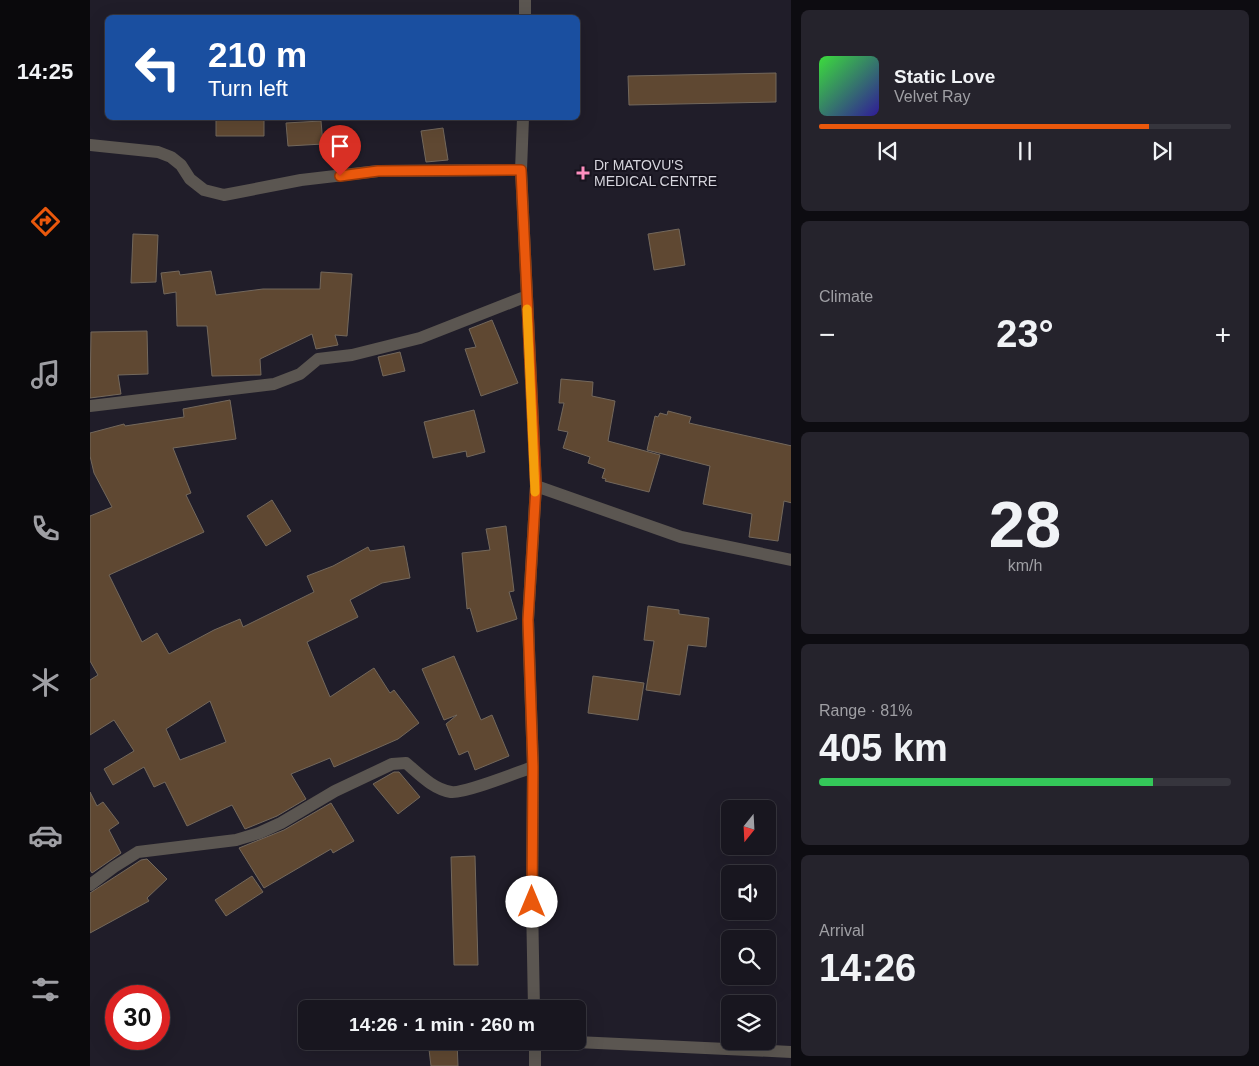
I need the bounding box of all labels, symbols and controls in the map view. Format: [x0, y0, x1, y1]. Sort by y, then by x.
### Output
icon: left [125, 35, 190, 100]
text: 210 m [208, 35, 307, 74]
text: 14:25 [17, 59, 73, 84]
text: Static Love [894, 66, 995, 87]
text: Turn left [208, 76, 288, 101]
text: Velvet Ray [894, 88, 970, 105]
pin [319, 125, 361, 176]
icon: arrive [326, 132, 354, 160]
icon: previous [874, 137, 902, 165]
icon: pause [1011, 137, 1039, 165]
icon: next [1148, 137, 1176, 165]
place label: Dr MATOVU'S MEDICAL CENTRE [594, 157, 717, 189]
marker: Dr MATOVU'S MEDICAL CENTRE [576, 166, 590, 180]
icon: directions [28, 204, 63, 239]
text: Climate [819, 288, 873, 305]
text: 23° [996, 313, 1054, 355]
text: − [819, 319, 835, 350]
text: + [1215, 319, 1231, 350]
icon: music [28, 357, 63, 392]
text: 28 [989, 488, 1061, 561]
icon: phone [28, 511, 63, 546]
text: km/h [1008, 557, 1042, 574]
icon: climate [28, 665, 63, 700]
text: Range · 81% [819, 702, 912, 719]
text: 405 km [819, 727, 948, 769]
north arrow [721, 800, 776, 855]
map controls [721, 800, 776, 1050]
icon: car [28, 818, 63, 853]
button: sound [721, 865, 776, 920]
position arrow [505, 875, 557, 927]
text: Arrival [819, 922, 864, 939]
button: search [721, 930, 776, 985]
text: 14:26 [819, 947, 916, 989]
icon: filters [28, 972, 63, 1007]
speed limit sign: 30 [105, 985, 170, 1050]
button: layers [721, 995, 776, 1050]
text: 14:26 · 1 min · 260 m [349, 1014, 535, 1035]

